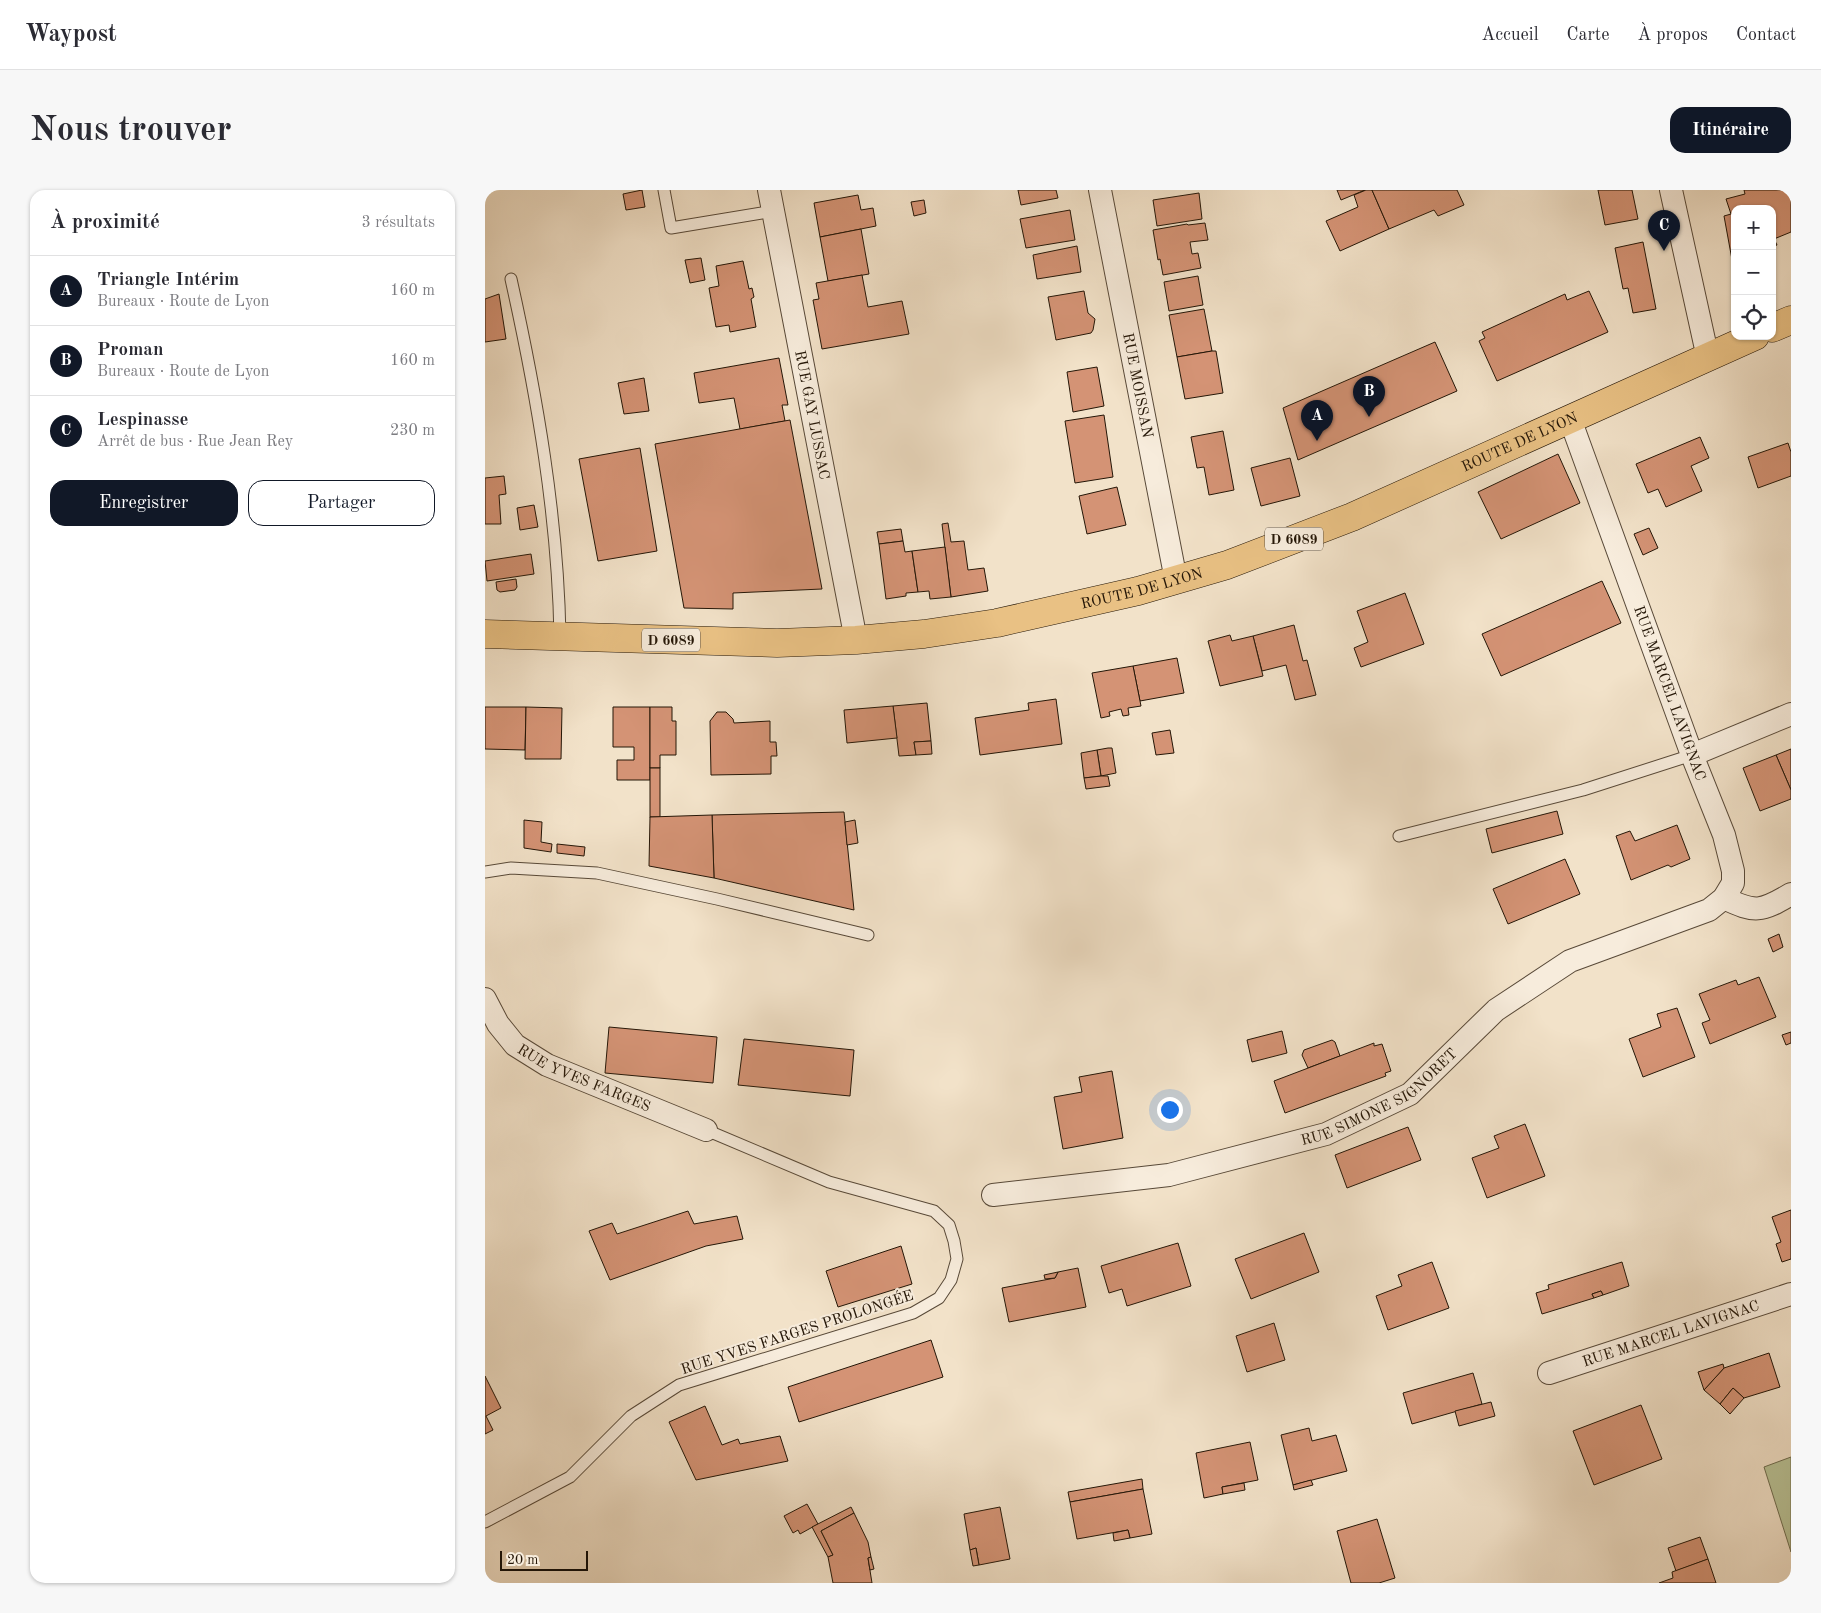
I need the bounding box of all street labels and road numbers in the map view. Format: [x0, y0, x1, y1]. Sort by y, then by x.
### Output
street label: RUE MOISSAN [1119, 332, 1154, 440]
street label: RUE GAY LUSSAC [791, 349, 831, 481]
street label: ROUTE DE LYON [1460, 410, 1581, 476]
road number: D 6089 [1265, 528, 1323, 550]
street label: ROUTE DE LYON [1079, 566, 1205, 613]
street label: RUE MARCEL LAVIGNAC [1630, 604, 1707, 783]
road number: D 6089 [642, 628, 700, 652]
street label: RUE YVES FARGES [514, 1042, 652, 1115]
street label: RUE SIMONE SIGNORET [1299, 1046, 1461, 1149]
street label: RUE YVES FARGES PROLONGÉE [678, 1286, 916, 1378]
street label: RUE MARCEL LAVIGNAC [1581, 1299, 1762, 1371]

